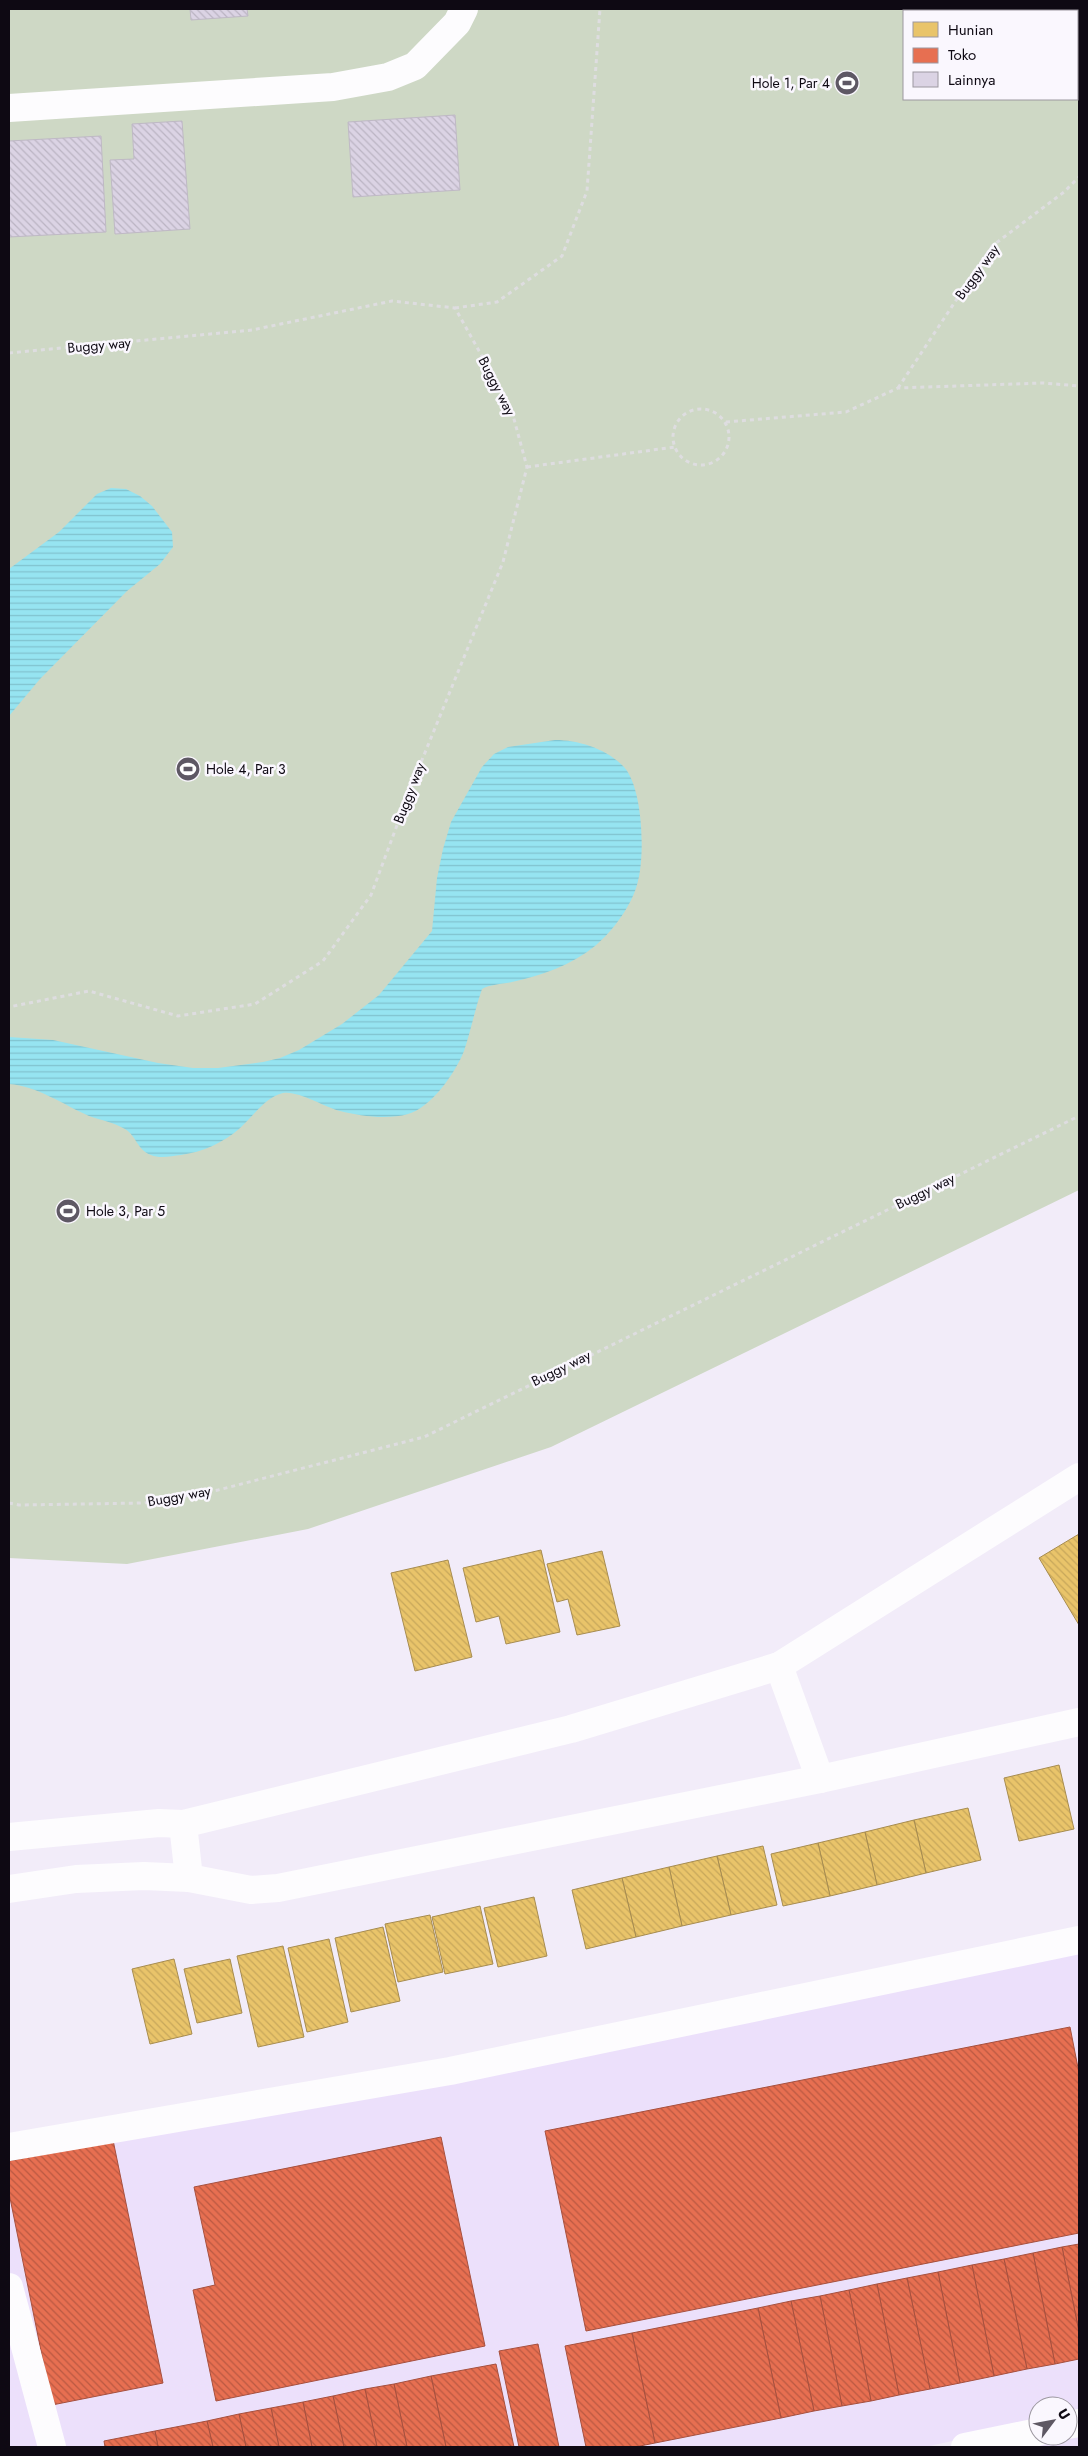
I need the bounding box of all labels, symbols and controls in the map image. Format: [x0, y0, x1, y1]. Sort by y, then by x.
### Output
legend [903, 10, 1078, 100]
text: Hunian [948, 19, 993, 41]
text: Toko [948, 44, 976, 66]
text: Lainnya [948, 69, 995, 91]
sports icon: Hole 1, Par 4 [834, 70, 860, 96]
place label: Hole 1, Par 4 [752, 73, 830, 93]
street label: Buggy way [950, 240, 1004, 304]
street label: Buggy way [66, 332, 132, 358]
street label: Buggy way [474, 353, 521, 420]
sports icon: Hole 4, Par 3 [175, 756, 201, 782]
place label: Hole 4, Par 3 [206, 759, 286, 779]
street label: Buggy way [388, 759, 430, 826]
street label: Buggy way [892, 1168, 959, 1214]
sports icon: Hole 3, Par 5 [55, 1198, 81, 1224]
place label: Hole 3, Par 5 [86, 1201, 165, 1221]
street label: Buggy way [528, 1345, 595, 1391]
street label: Buggy way [146, 1480, 213, 1511]
north arrow [1028, 2396, 1078, 2446]
text: U [1053, 2405, 1075, 2424]

